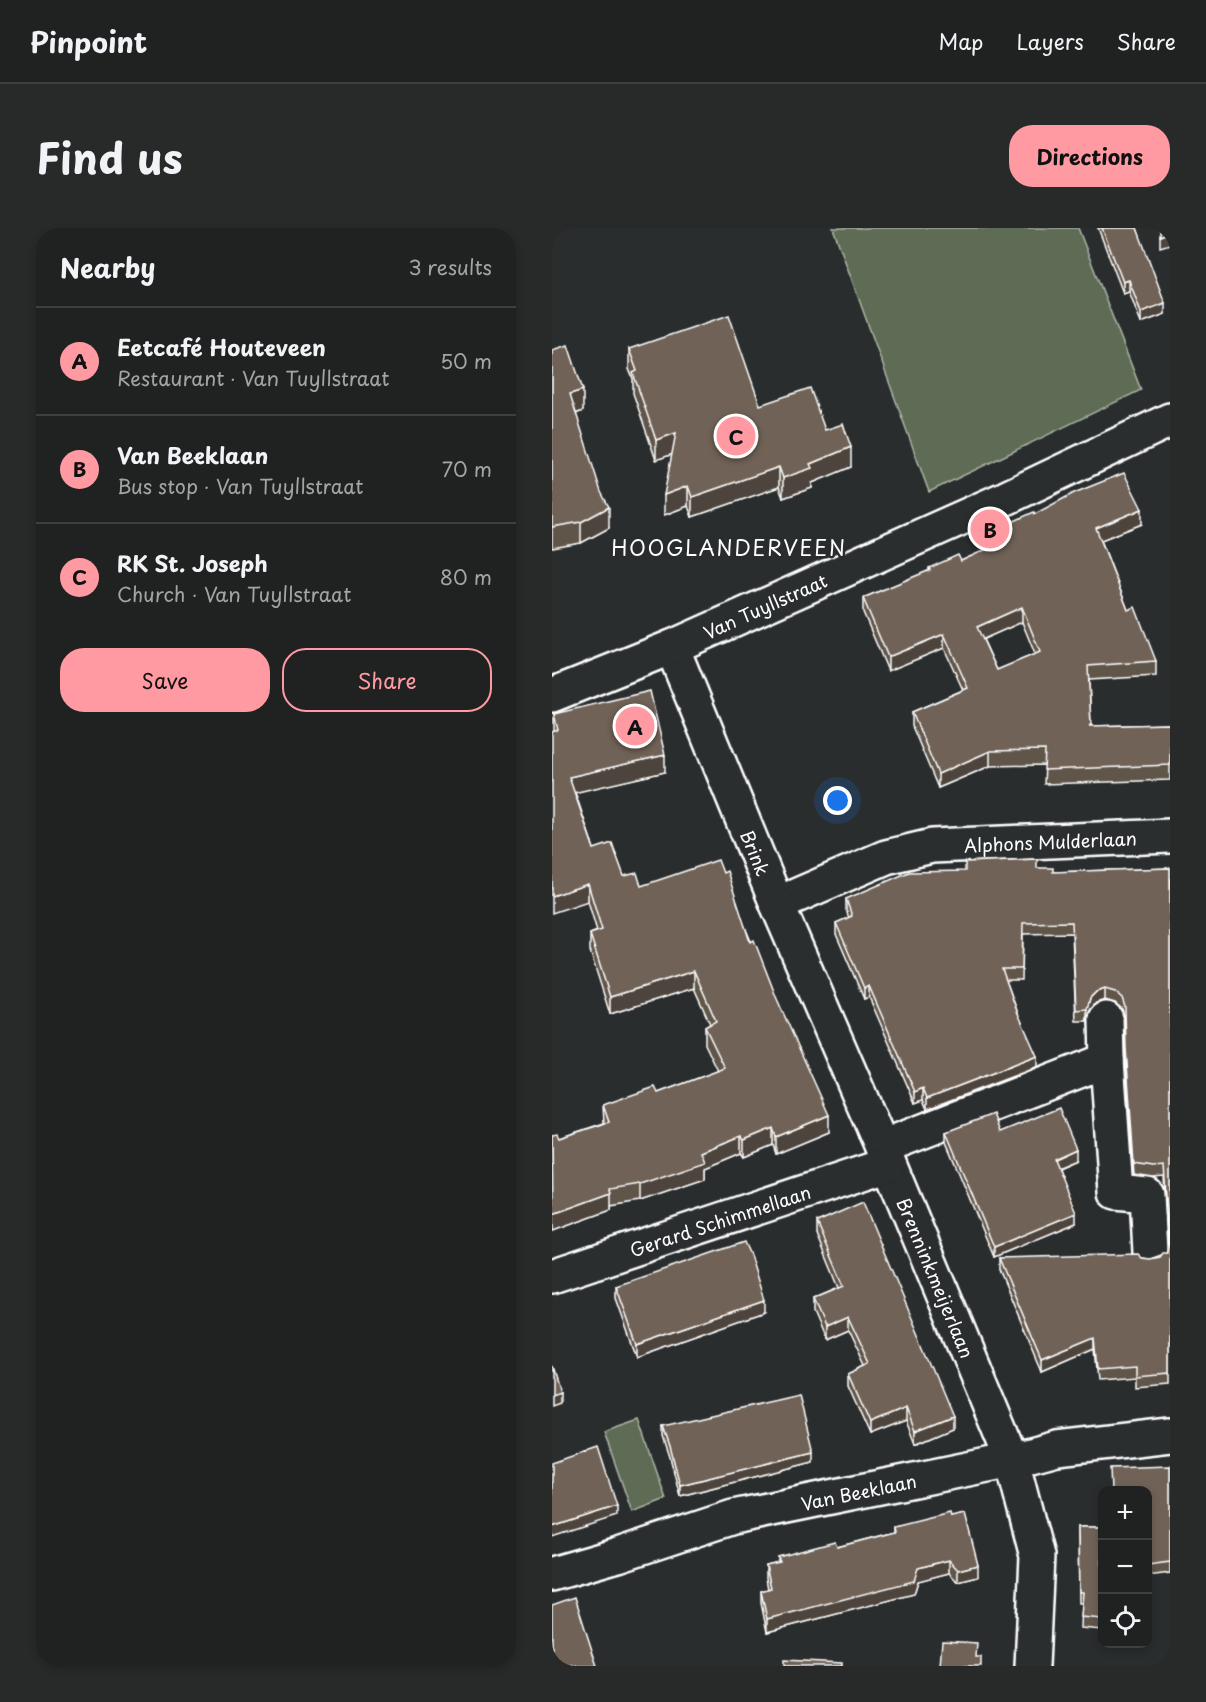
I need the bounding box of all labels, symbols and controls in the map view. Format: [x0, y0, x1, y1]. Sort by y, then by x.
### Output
text: Pinpoint [30, 20, 147, 63]
text: Map [939, 25, 983, 57]
text: Layers [1016, 25, 1084, 57]
text: Share [1117, 25, 1176, 57]
text: Find us [36, 125, 183, 188]
button: Directions [1009, 125, 1170, 187]
text: Nearby [60, 248, 155, 287]
text: 3 results [409, 252, 492, 282]
text: Eetcafé Houteveen [117, 330, 326, 363]
text: A [72, 346, 87, 376]
text: 50 m [440, 346, 492, 376]
text: Restaurant · Van Tuyllstraat [117, 363, 390, 393]
pin: C [716, 414, 756, 458]
text: Van Beeklaan [117, 438, 268, 471]
text: B [73, 454, 86, 484]
text: 70 m [442, 454, 492, 484]
text: Bus stop · Van Tuyllstraat [117, 471, 363, 501]
pin: B [970, 506, 1010, 552]
district label: HOOGLANDERVEEN [611, 531, 847, 563]
text: RK St. Joseph [117, 546, 268, 579]
text: C [72, 562, 87, 592]
text: 80 m [440, 562, 492, 592]
street label: Van Tuyllstraat [699, 566, 831, 645]
text: Church · Van Tuyllstraat [117, 579, 351, 609]
button: Save [60, 648, 270, 712]
button: Share [282, 648, 492, 712]
pin: A [616, 704, 655, 748]
your location [823, 786, 852, 815]
street label: Alphons Mulderlaan [963, 824, 1137, 858]
street label: Brink [735, 826, 777, 879]
street label: Gerard Schimmellaan [626, 1178, 814, 1263]
street label: Brenninkmeijerlaan [891, 1193, 982, 1362]
street label: Van Beeklaan [799, 1466, 919, 1516]
map controls [1098, 1486, 1152, 1648]
button: + [1098, 1486, 1152, 1540]
button: − [1098, 1540, 1152, 1594]
button: locate [1098, 1594, 1152, 1648]

